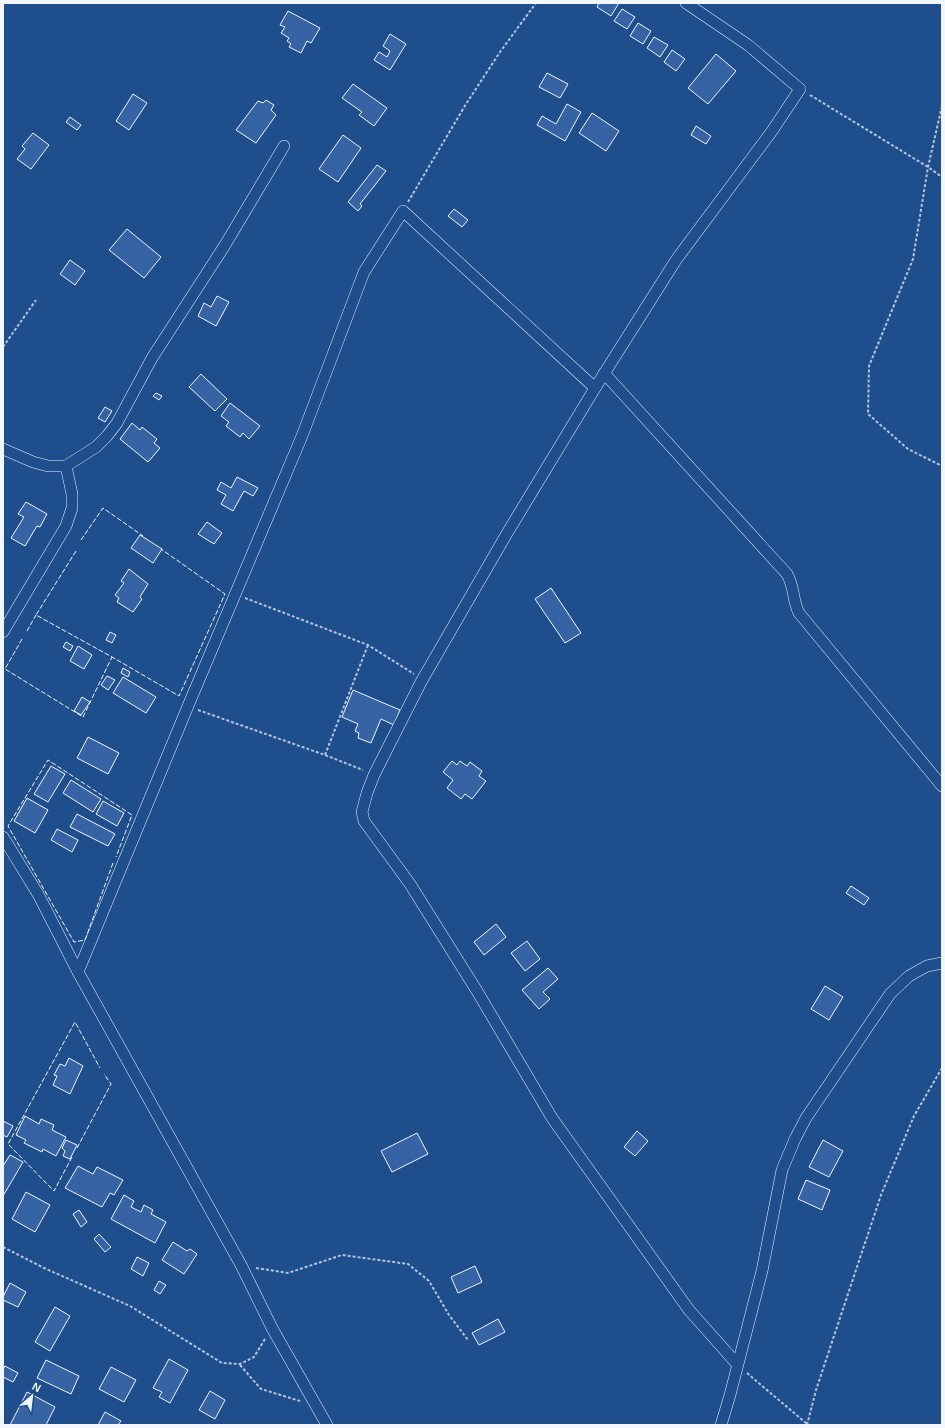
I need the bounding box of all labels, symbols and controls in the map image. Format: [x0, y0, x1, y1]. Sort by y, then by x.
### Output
north arrow [12, 1376, 52, 1416]
text: N [30, 1380, 43, 1394]

